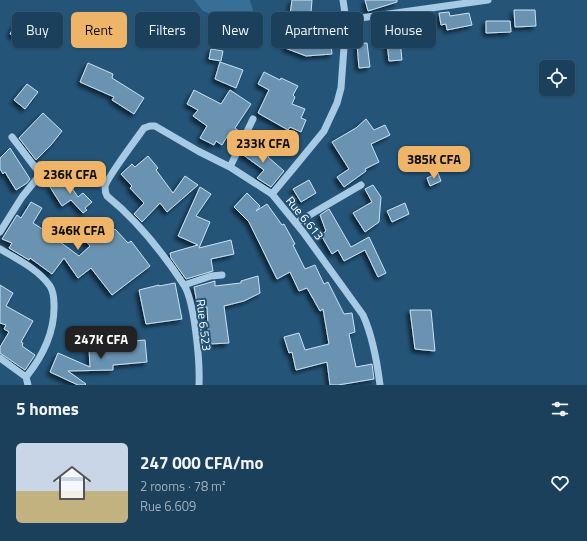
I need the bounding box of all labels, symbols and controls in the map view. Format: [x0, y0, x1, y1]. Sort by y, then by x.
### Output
chip: Buy [12, 12, 63, 48]
chip: Rent [71, 12, 127, 48]
chip: Filters [135, 12, 200, 48]
chip: New [208, 12, 263, 48]
chip: Apartment [271, 12, 363, 48]
chip: House [371, 12, 436, 48]
map controls [539, 60, 575, 96]
button: locate [539, 60, 575, 96]
pin: 233K CFA [222, 130, 304, 164]
text: 233K CFA [236, 133, 290, 153]
pin: 385K CFA [393, 146, 475, 180]
text: 385K CFA [407, 149, 461, 169]
pin: 236K CFA [29, 161, 111, 195]
text: 236K CFA [43, 164, 97, 184]
street label: Rue 6.613 [281, 192, 329, 244]
pin: 346K CFA [37, 217, 119, 251]
text: 346K CFA [51, 220, 105, 240]
street label: Rue 6.523 [191, 298, 217, 352]
pin: 247K CFA [60, 326, 142, 360]
text: 247K CFA [74, 329, 128, 349]
text: 5 homes [16, 396, 79, 422]
icon: filters [549, 398, 571, 420]
text: 247 000 CFA/mo [140, 450, 264, 476]
icon: home [48, 459, 96, 507]
icon: heart [549, 472, 571, 494]
text: 2 rooms · 78 m² [140, 476, 226, 496]
text: Rue 6.609 [140, 496, 196, 516]

